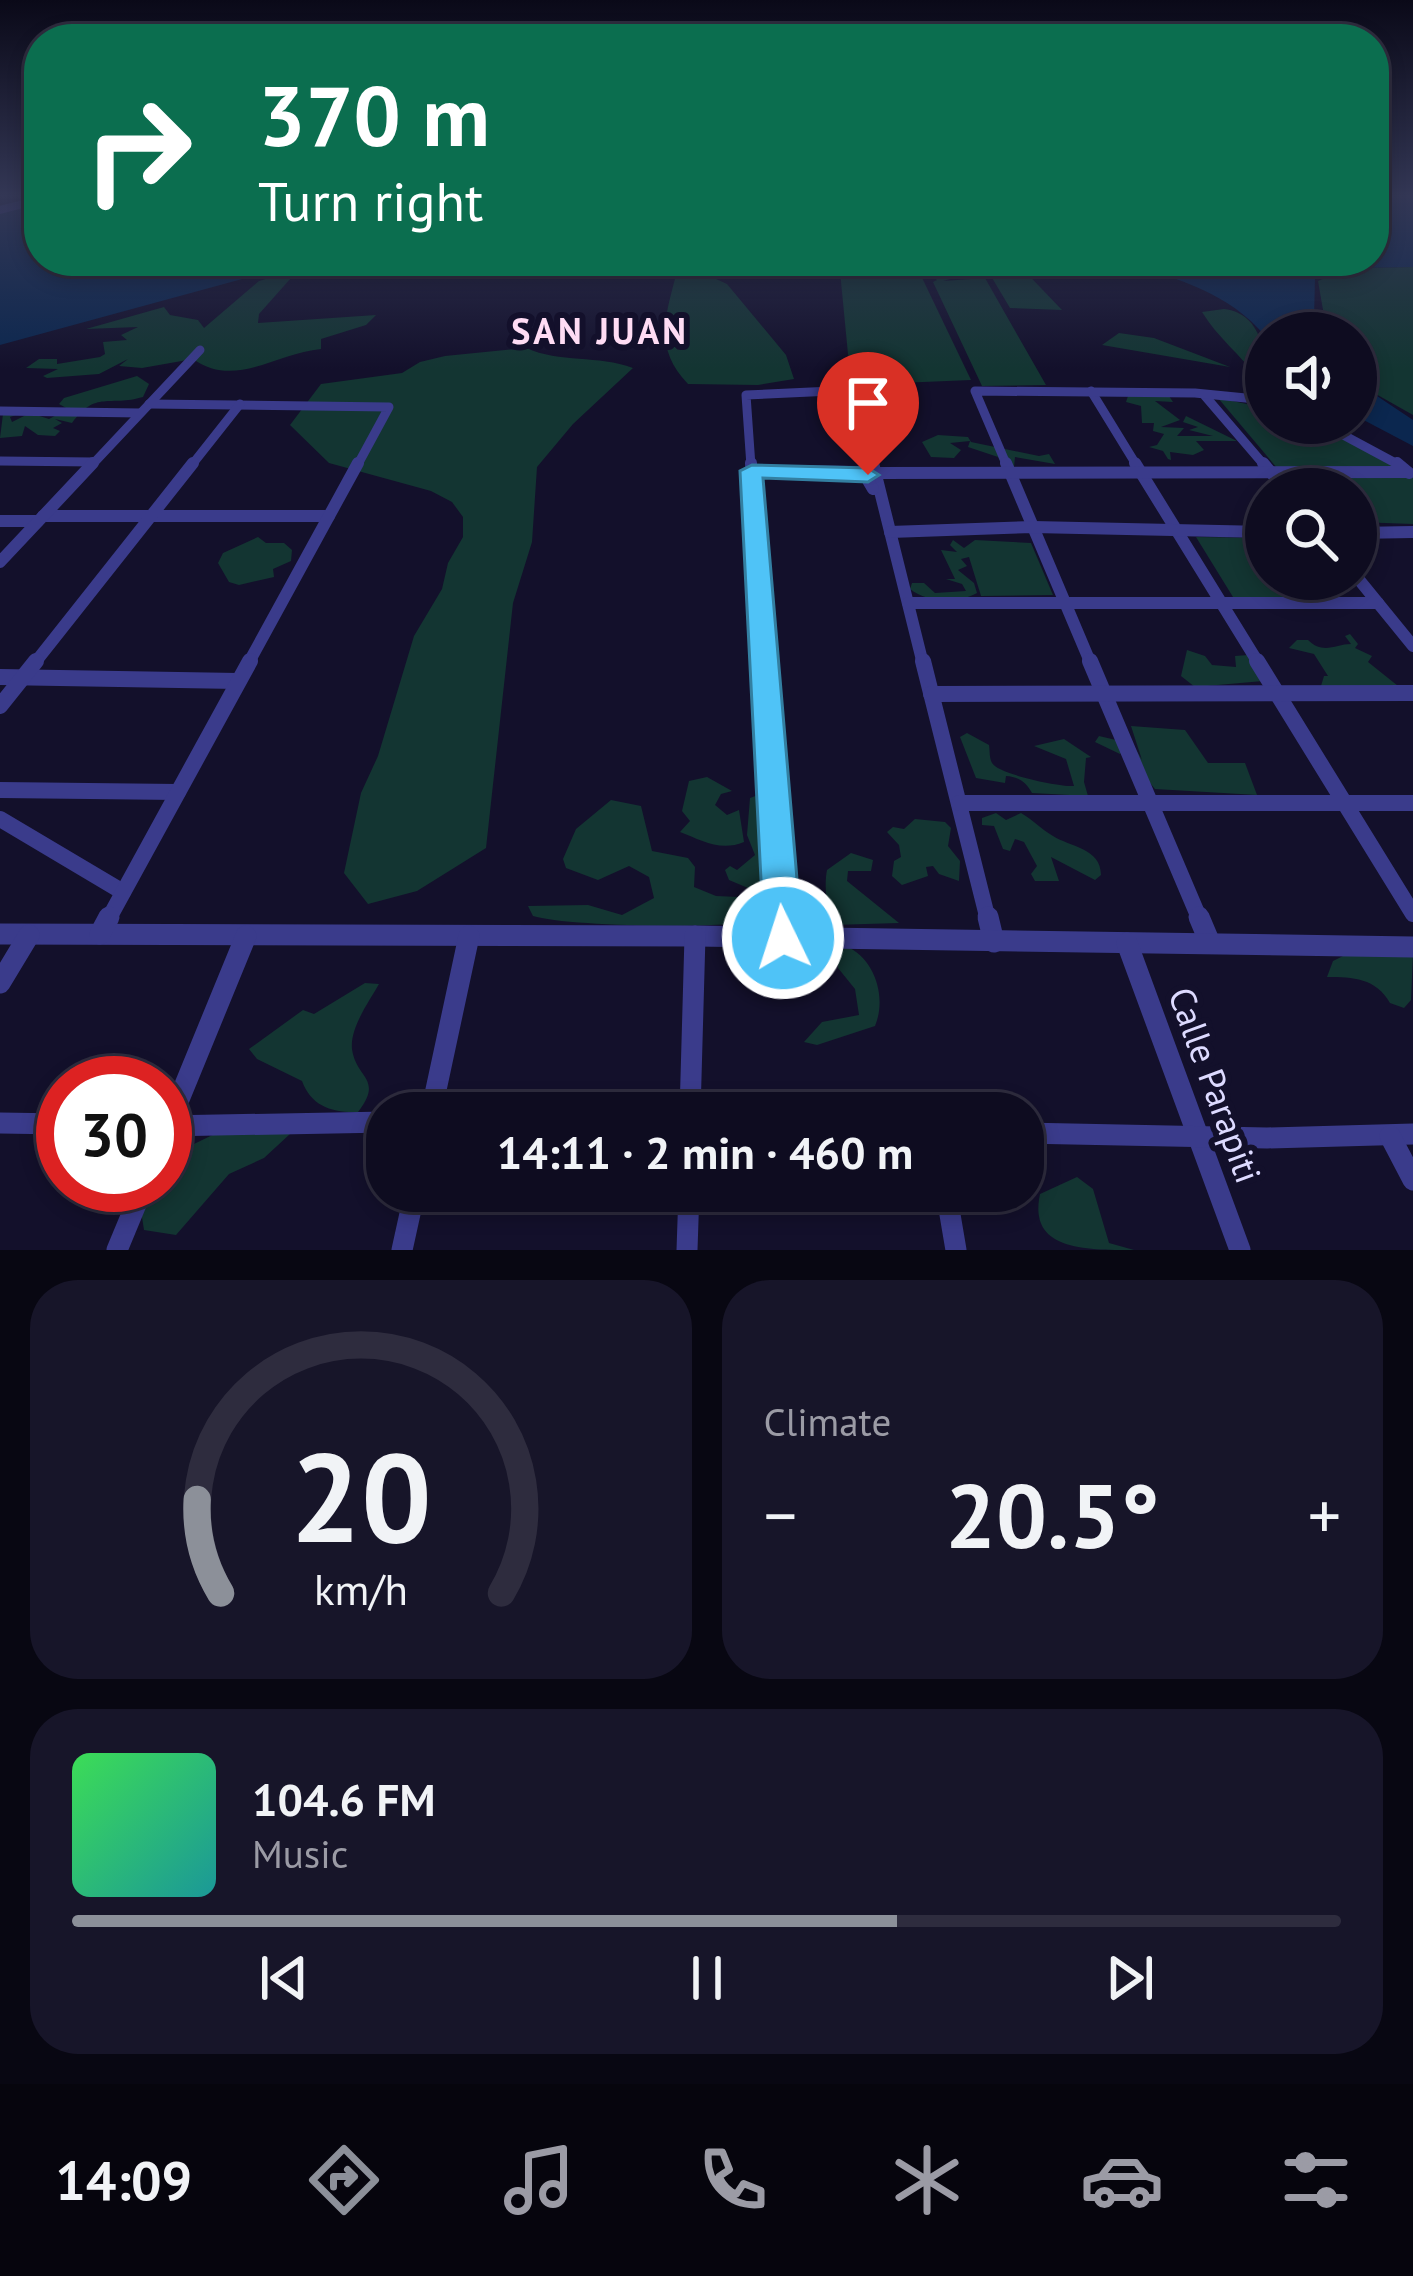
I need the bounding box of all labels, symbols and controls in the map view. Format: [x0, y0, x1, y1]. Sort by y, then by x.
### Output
text: 370 m [258, 60, 490, 169]
icon: right [60, 72, 216, 228]
text: Turn right [258, 166, 483, 236]
district label: SAN JUAN [511, 307, 689, 354]
map controls [1245, 312, 1377, 600]
button: sound [1245, 312, 1377, 444]
pin [817, 352, 919, 475]
icon: arrive [835, 370, 901, 436]
button: search [1245, 468, 1377, 600]
position arrow [720, 875, 846, 1001]
street label: Calle Parapiti [1158, 981, 1273, 1189]
speed limit sign: 30 [36, 1056, 192, 1212]
text: 14:11 · 2 min · 460 m [497, 1123, 913, 1181]
text: Climate [764, 1396, 891, 1447]
text: 20 [290, 1415, 432, 1576]
text: 20.5° [945, 1456, 1160, 1573]
text: − [764, 1472, 797, 1557]
text: + [1308, 1472, 1341, 1557]
text: km/h [314, 1560, 408, 1616]
text: 104.6 FM [252, 1770, 435, 1828]
text: Music [252, 1828, 348, 1879]
icon: previous [251, 1945, 317, 2011]
icon: pause [674, 1945, 740, 2011]
icon: next [1097, 1945, 1163, 2011]
icon: directions [302, 2138, 386, 2222]
icon: music [497, 2138, 581, 2222]
icon: phone [691, 2138, 775, 2222]
icon: climate [885, 2138, 969, 2222]
icon: car [1080, 2138, 1164, 2222]
icon: filters [1274, 2138, 1358, 2222]
text: 14:09 [55, 2145, 192, 2215]

